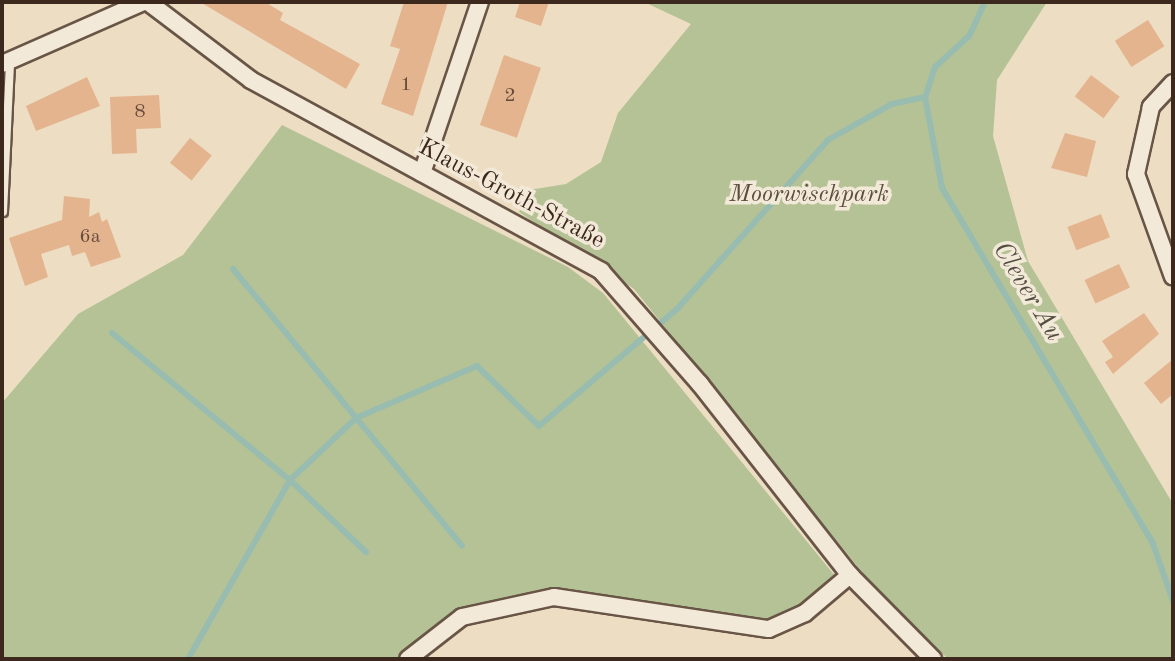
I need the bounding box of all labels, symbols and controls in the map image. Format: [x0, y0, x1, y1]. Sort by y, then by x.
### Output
house number: 1 [400, 73, 412, 97]
house number: 2 [504, 84, 516, 108]
house number: 8 [134, 100, 146, 124]
street label: Klaus-Groth-Straße [413, 134, 609, 256]
park label: Moorwischpark [729, 182, 889, 210]
house number: 6a [79, 225, 101, 249]
water label: Clever Au [985, 236, 1069, 348]

